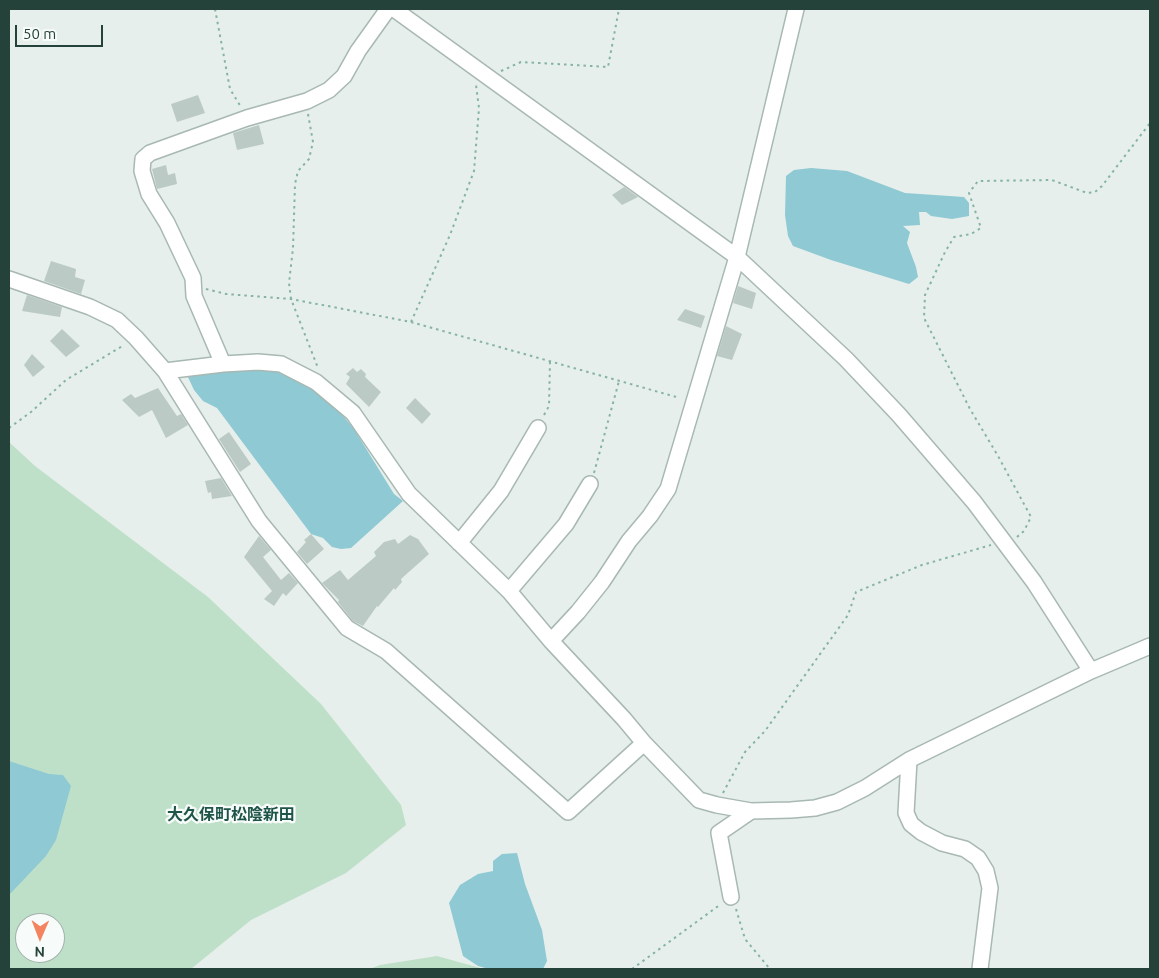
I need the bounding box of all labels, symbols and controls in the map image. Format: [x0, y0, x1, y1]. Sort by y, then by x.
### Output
scale bar [18, 15, 105, 47]
text: 50 m [23, 25, 56, 42]
district label: 大久保町松陰新田 [167, 805, 295, 825]
north arrow [15, 913, 65, 963]
text: N [34, 944, 45, 960]

